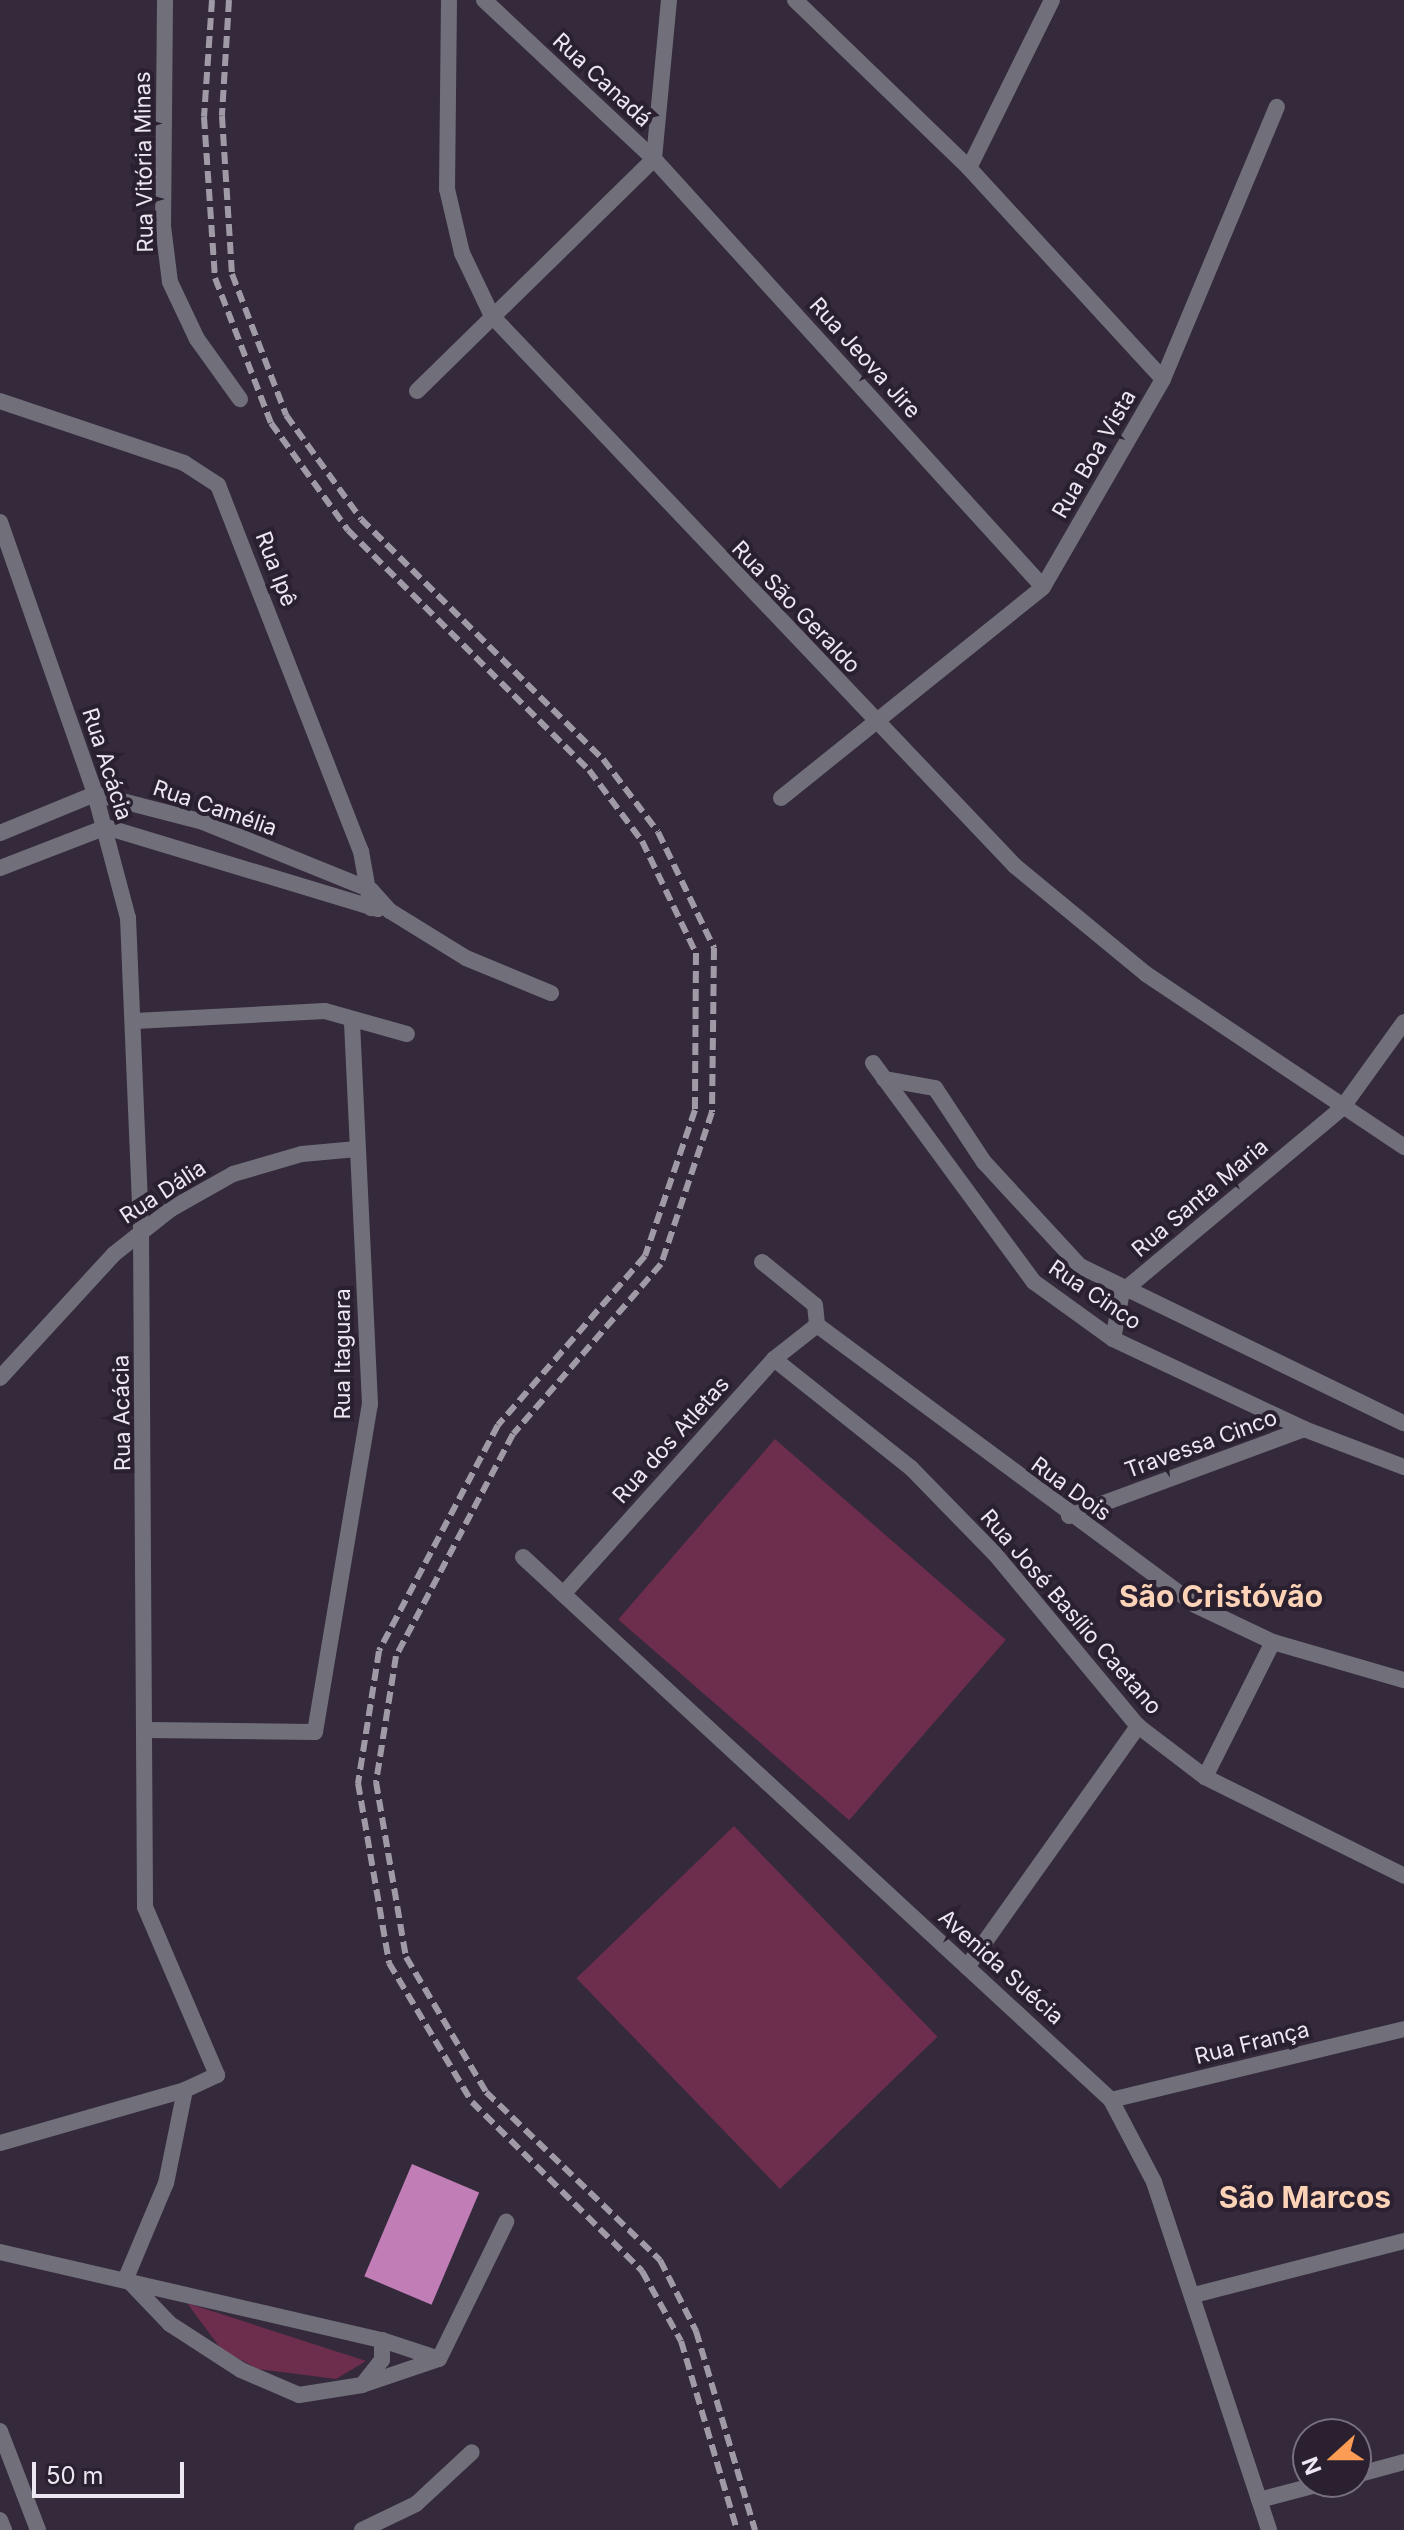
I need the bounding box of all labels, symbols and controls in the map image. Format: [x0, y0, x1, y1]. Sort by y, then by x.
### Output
street label: Rua Canadá [547, 28, 657, 132]
street label: Rua Vitória Minas [129, 71, 159, 253]
street label: Rua Jeova Jire [804, 292, 926, 424]
street label: Rua Boa Vista [1047, 385, 1141, 523]
street label: Rua Ipê [250, 528, 302, 610]
street label: Rua São Geraldo [726, 535, 866, 679]
street label: Rua Acácia [76, 705, 138, 823]
street label: Rua Camélia [150, 774, 280, 842]
street label: Rua Santa Maria [1127, 1133, 1273, 1263]
street label: Rua Dália [115, 1155, 211, 1229]
street label: Rua Cinco [1044, 1254, 1146, 1336]
street label: Rua Itaguara [330, 1288, 356, 1420]
street label: Rua Acácia [108, 1355, 136, 1471]
street label: Rua dos Atletas [607, 1371, 735, 1509]
street label: Travessa Cinco [1121, 1404, 1281, 1484]
street label: Rua Dois [1026, 1451, 1116, 1527]
street label: Rua José Basílio Caetano [975, 1504, 1167, 1720]
district label: São Cristóvão [1119, 1578, 1323, 1614]
street label: Avenida Suécia [933, 1904, 1069, 2030]
street label: Rua França [1192, 2016, 1312, 2070]
district label: São Marcos [1219, 2179, 1391, 2215]
north arrow [1292, 2418, 1372, 2498]
scale bar [36, 2446, 188, 2496]
text: N [1296, 2453, 1327, 2478]
text: 50 m [46, 2461, 104, 2490]

